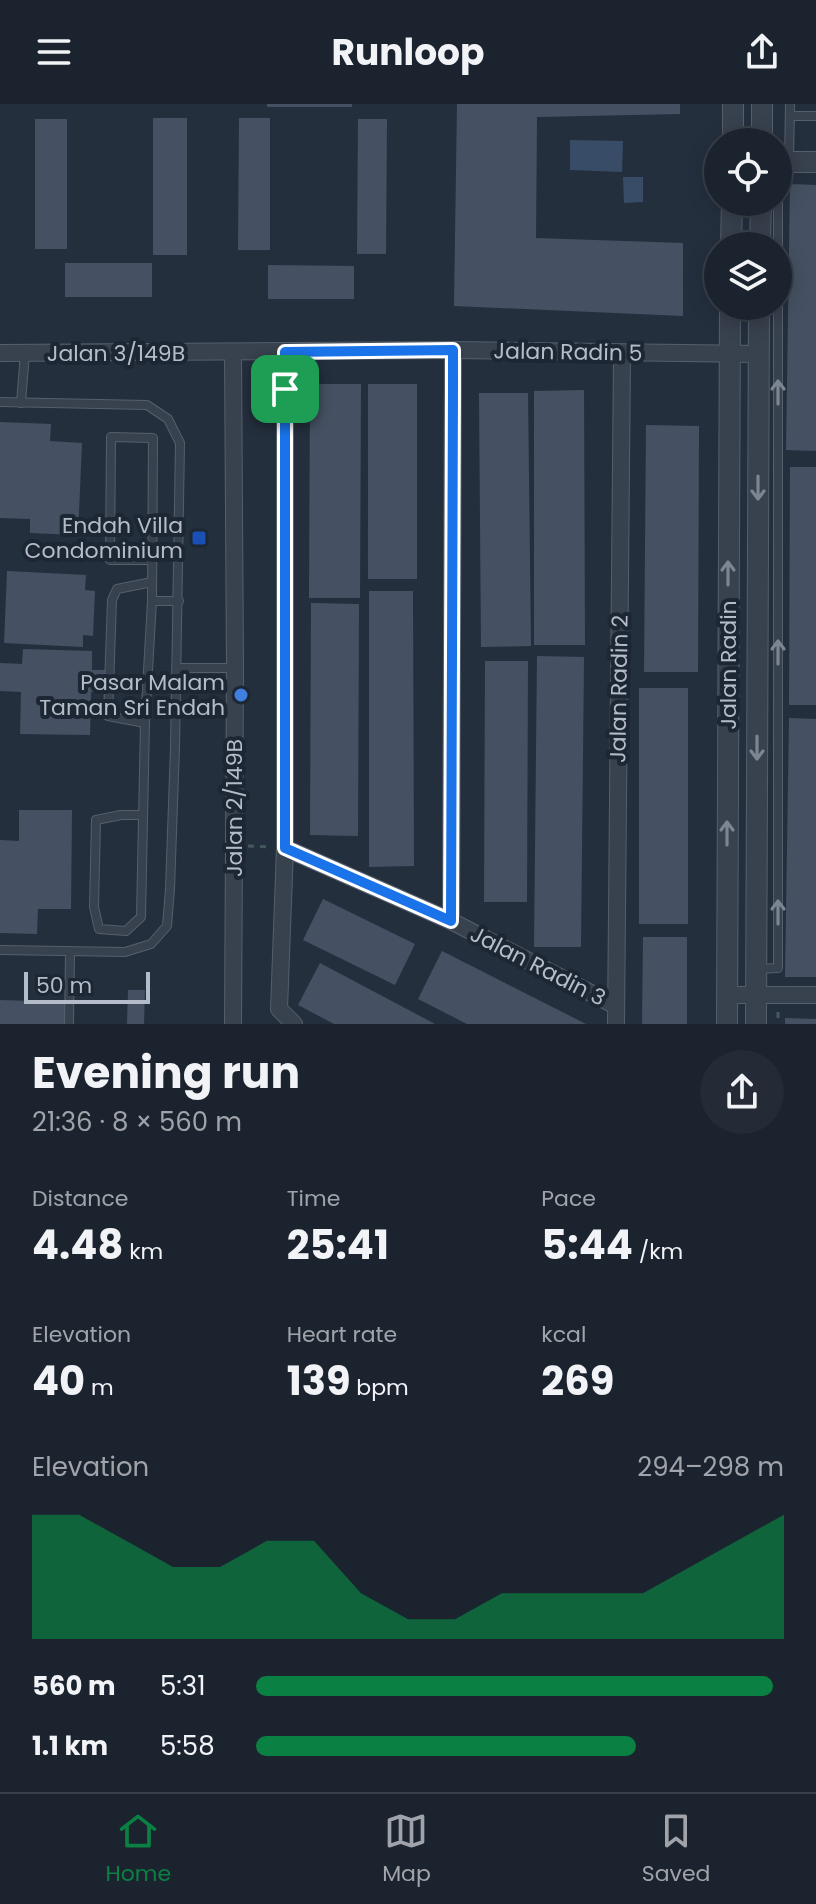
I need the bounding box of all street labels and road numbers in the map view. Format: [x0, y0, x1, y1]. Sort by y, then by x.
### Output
street label: Jalan Radin 5 [493, 335, 643, 369]
street label: Jalan 3/149B [47, 338, 185, 369]
street label: Jalan Radin [713, 600, 744, 730]
street label: Jalan Radin 2 [602, 615, 636, 763]
street label: Jalan 2/149B [219, 739, 250, 877]
street label: Jalan Radin 3 [465, 919, 611, 1013]

